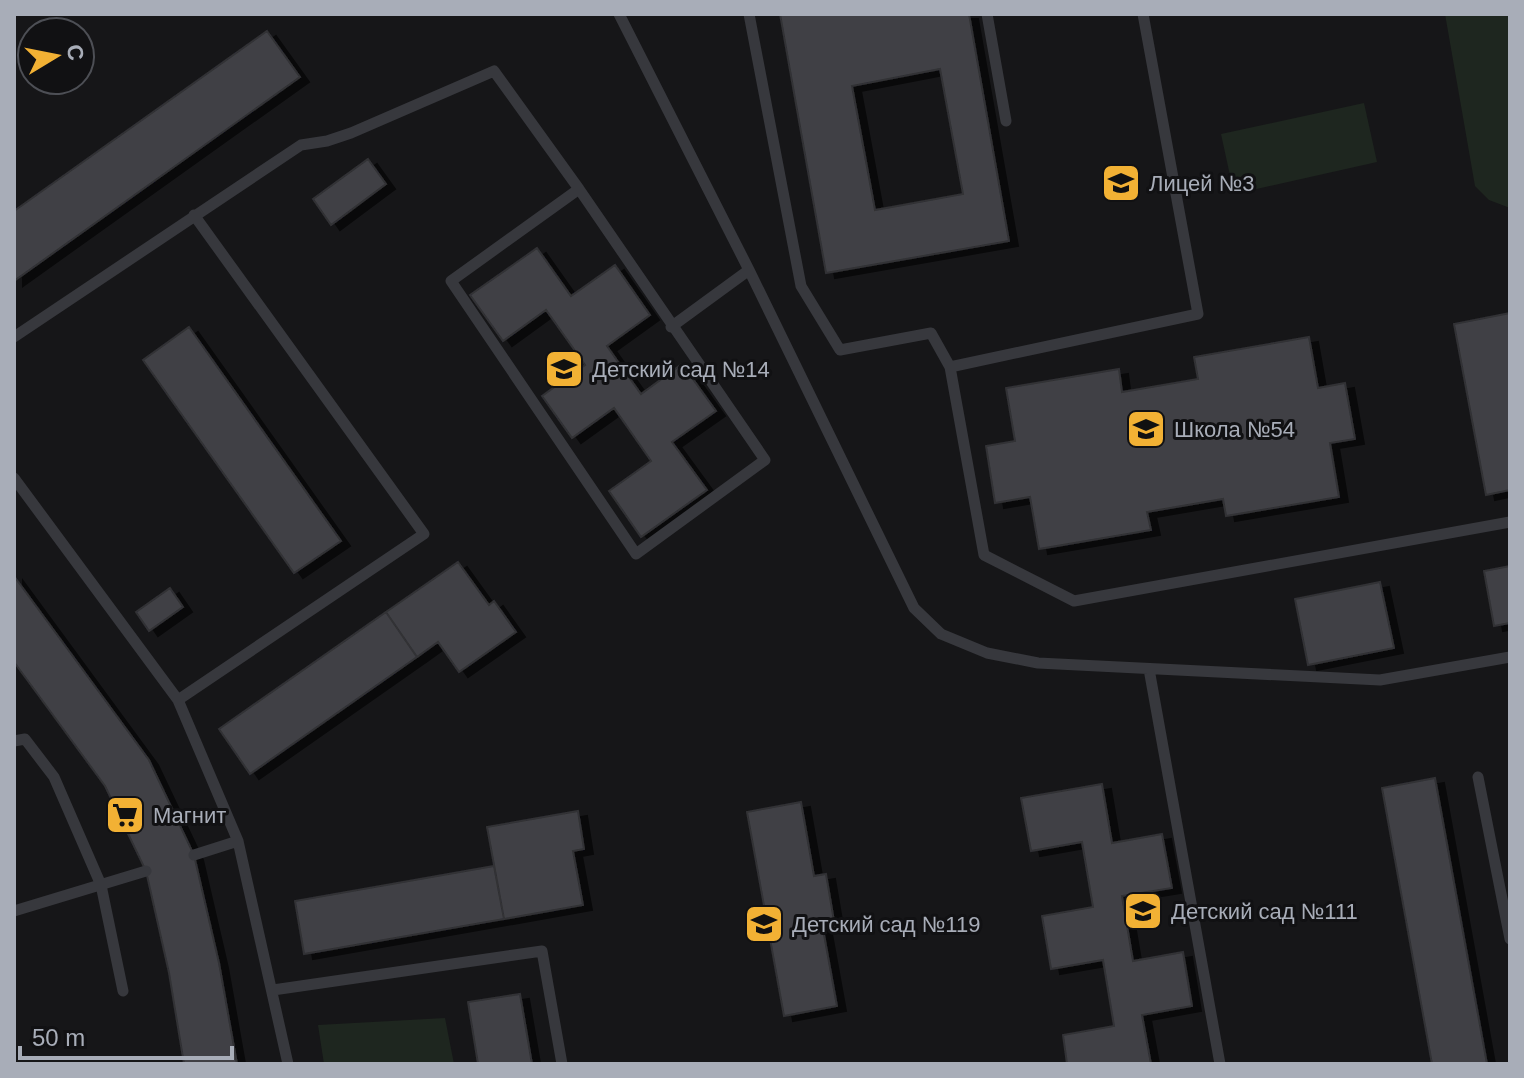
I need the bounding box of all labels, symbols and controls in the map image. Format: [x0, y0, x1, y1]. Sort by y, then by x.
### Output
north arrow [16, 16, 96, 96]
text: С [62, 43, 89, 63]
school or university icon: Лицей №3 [1100, 162, 1142, 204]
place label: Лицей №3 [1149, 171, 1255, 196]
school or university icon: Детский сад №14 [543, 348, 585, 390]
place label: Детский сад №14 [592, 357, 770, 382]
school or university icon: Школа №54 [1125, 408, 1167, 450]
place label: Школа №54 [1174, 417, 1295, 442]
supermarket icon: Магнит [104, 794, 146, 836]
place label: Магнит [153, 803, 226, 828]
school or university icon: Детский сад №111 [1122, 890, 1164, 932]
place label: Детский сад №111 [1171, 899, 1358, 924]
school or university icon: Детский сад №119 [743, 903, 785, 945]
place label: Детский сад №119 [792, 912, 980, 937]
scale bar [20, 1010, 232, 1060]
text: 50 m [32, 1024, 85, 1051]

